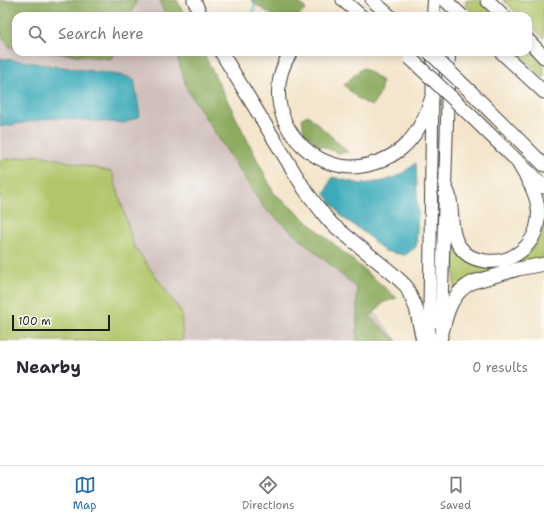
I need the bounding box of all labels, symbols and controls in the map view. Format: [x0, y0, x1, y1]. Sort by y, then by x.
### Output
search box [12, 12, 532, 56]
icon: search [26, 23, 48, 45]
text: Search here [58, 24, 144, 44]
scale bar [12, 313, 110, 332]
text: 100 m [18, 314, 51, 329]
text: Nearby [16, 356, 81, 378]
text: 0 results [472, 359, 528, 376]
tab: Map [73, 474, 96, 513]
tab: Directions [242, 474, 294, 513]
tab: Saved [440, 474, 471, 513]

